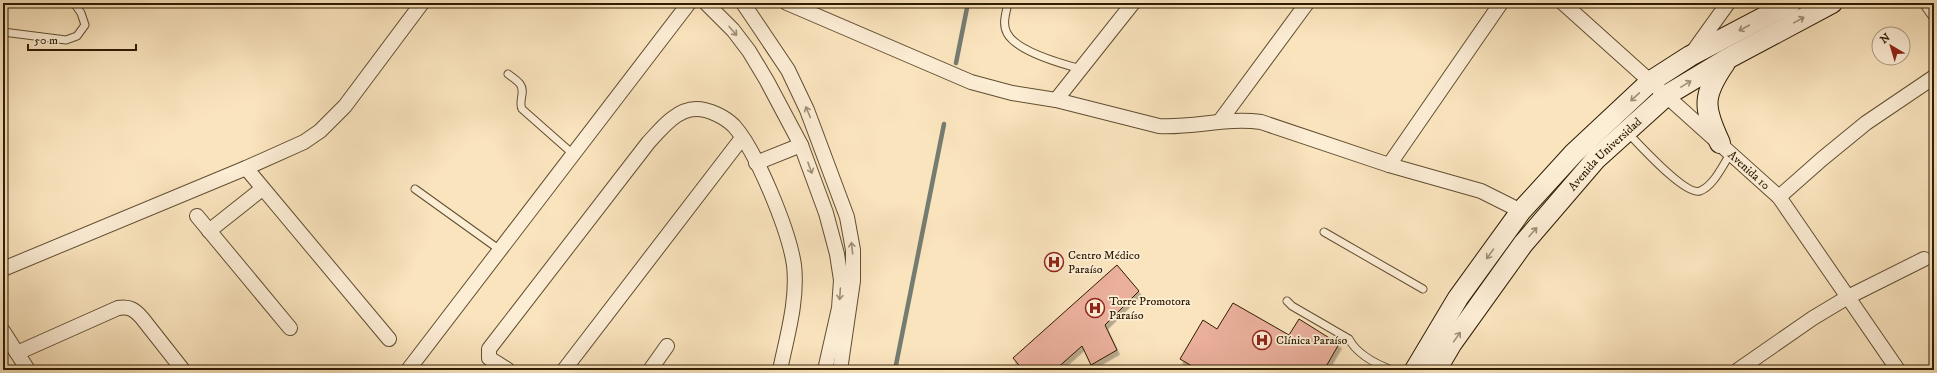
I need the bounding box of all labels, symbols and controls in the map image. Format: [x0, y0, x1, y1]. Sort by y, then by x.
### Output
one-way arrow [1793, 15, 1805, 23]
one-way arrow [1738, 25, 1750, 32]
scale bar [28, 26, 136, 52]
one-way arrow [729, 26, 738, 36]
north arrow [1871, 26, 1911, 66]
text: N [1878, 31, 1893, 47]
text: 50 m [34, 33, 58, 48]
one-way arrow [1680, 79, 1692, 87]
one-way arrow [1630, 92, 1640, 101]
one-way arrow [803, 106, 811, 118]
street label: Avenida Universidad [1565, 114, 1645, 194]
street label: Avenida 10 [1725, 147, 1773, 193]
one-way arrow [806, 162, 814, 174]
one-way arrow [1529, 227, 1538, 237]
one-way arrow [848, 242, 856, 255]
place label: Centro Médico Paraíso [1068, 248, 1140, 277]
one-way arrow [1486, 248, 1494, 259]
hospital icon: Centro Médico Paraíso [1043, 251, 1065, 273]
one-way arrow [836, 287, 843, 300]
place label: Torre Promotora Paraíso [1109, 294, 1191, 323]
hospital icon: Torre Promotora Paraíso [1084, 297, 1106, 319]
hospital icon: Clínica Paraíso [1251, 329, 1273, 351]
one-way arrow [1453, 332, 1461, 343]
place label: Clínica Paraíso [1276, 333, 1348, 348]

